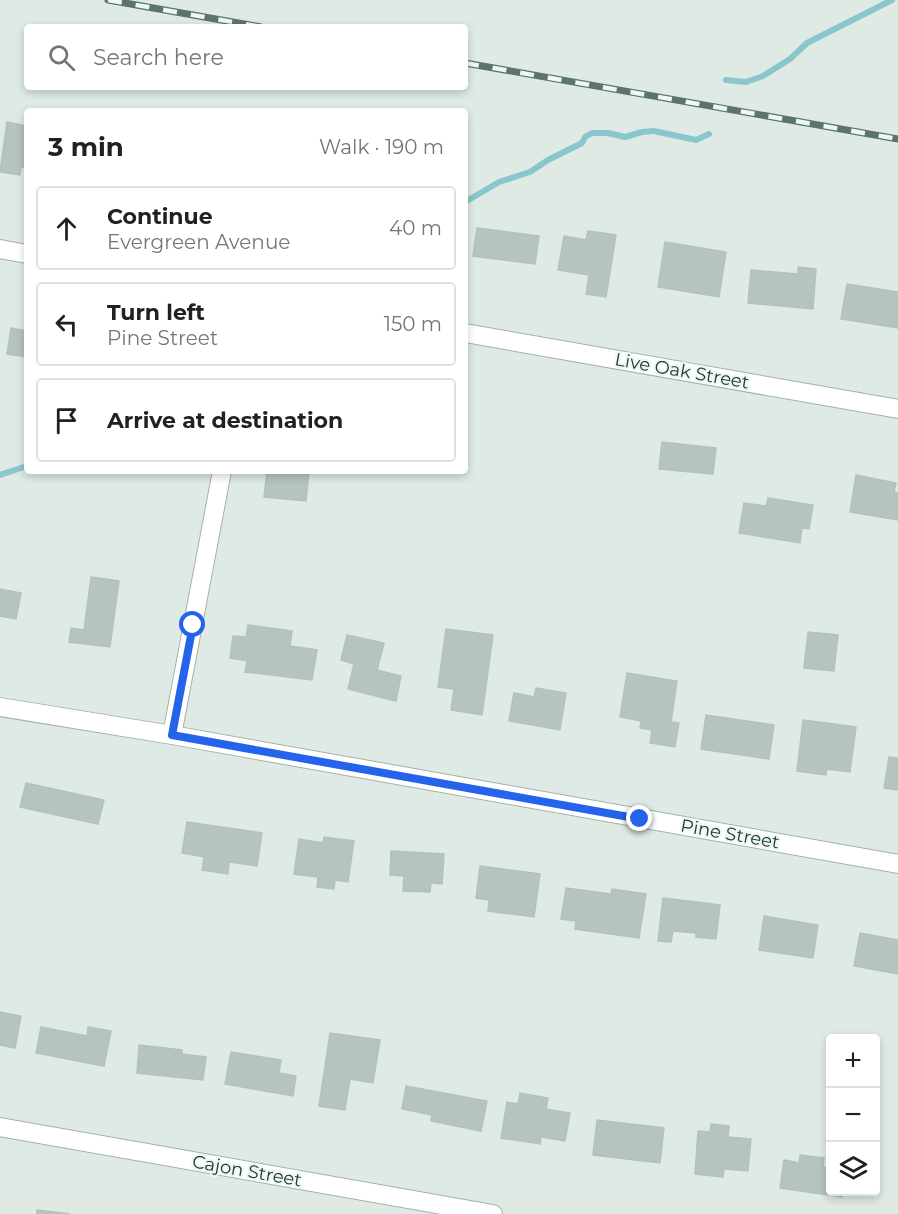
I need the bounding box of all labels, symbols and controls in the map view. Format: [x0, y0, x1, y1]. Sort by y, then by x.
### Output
search box [24, 24, 468, 90]
icon: search [45, 41, 78, 74]
text: Search here [93, 44, 224, 71]
text: 3 min [48, 131, 124, 163]
text: Walk · 190 m [319, 135, 444, 159]
text: Continue [107, 203, 213, 230]
icon: ahead [50, 212, 83, 245]
text: 40 m [389, 216, 442, 240]
text: Evergreen Avenue [107, 230, 290, 254]
text: Turn left [107, 299, 205, 326]
icon: left [50, 308, 83, 341]
text: 150 m [384, 312, 442, 336]
text: Pine Street [107, 326, 218, 350]
street label: Live Oak Street [613, 348, 751, 394]
icon: arrive [50, 404, 83, 437]
text: Arrive at destination [107, 407, 343, 434]
route start [179, 611, 205, 637]
route end [626, 805, 652, 831]
street label: Pine Street [679, 814, 781, 854]
map controls [826, 1034, 880, 1196]
button: + [826, 1034, 880, 1088]
button: − [826, 1088, 880, 1142]
button: layers [826, 1142, 880, 1196]
street label: Cajon Street [191, 1151, 303, 1191]

